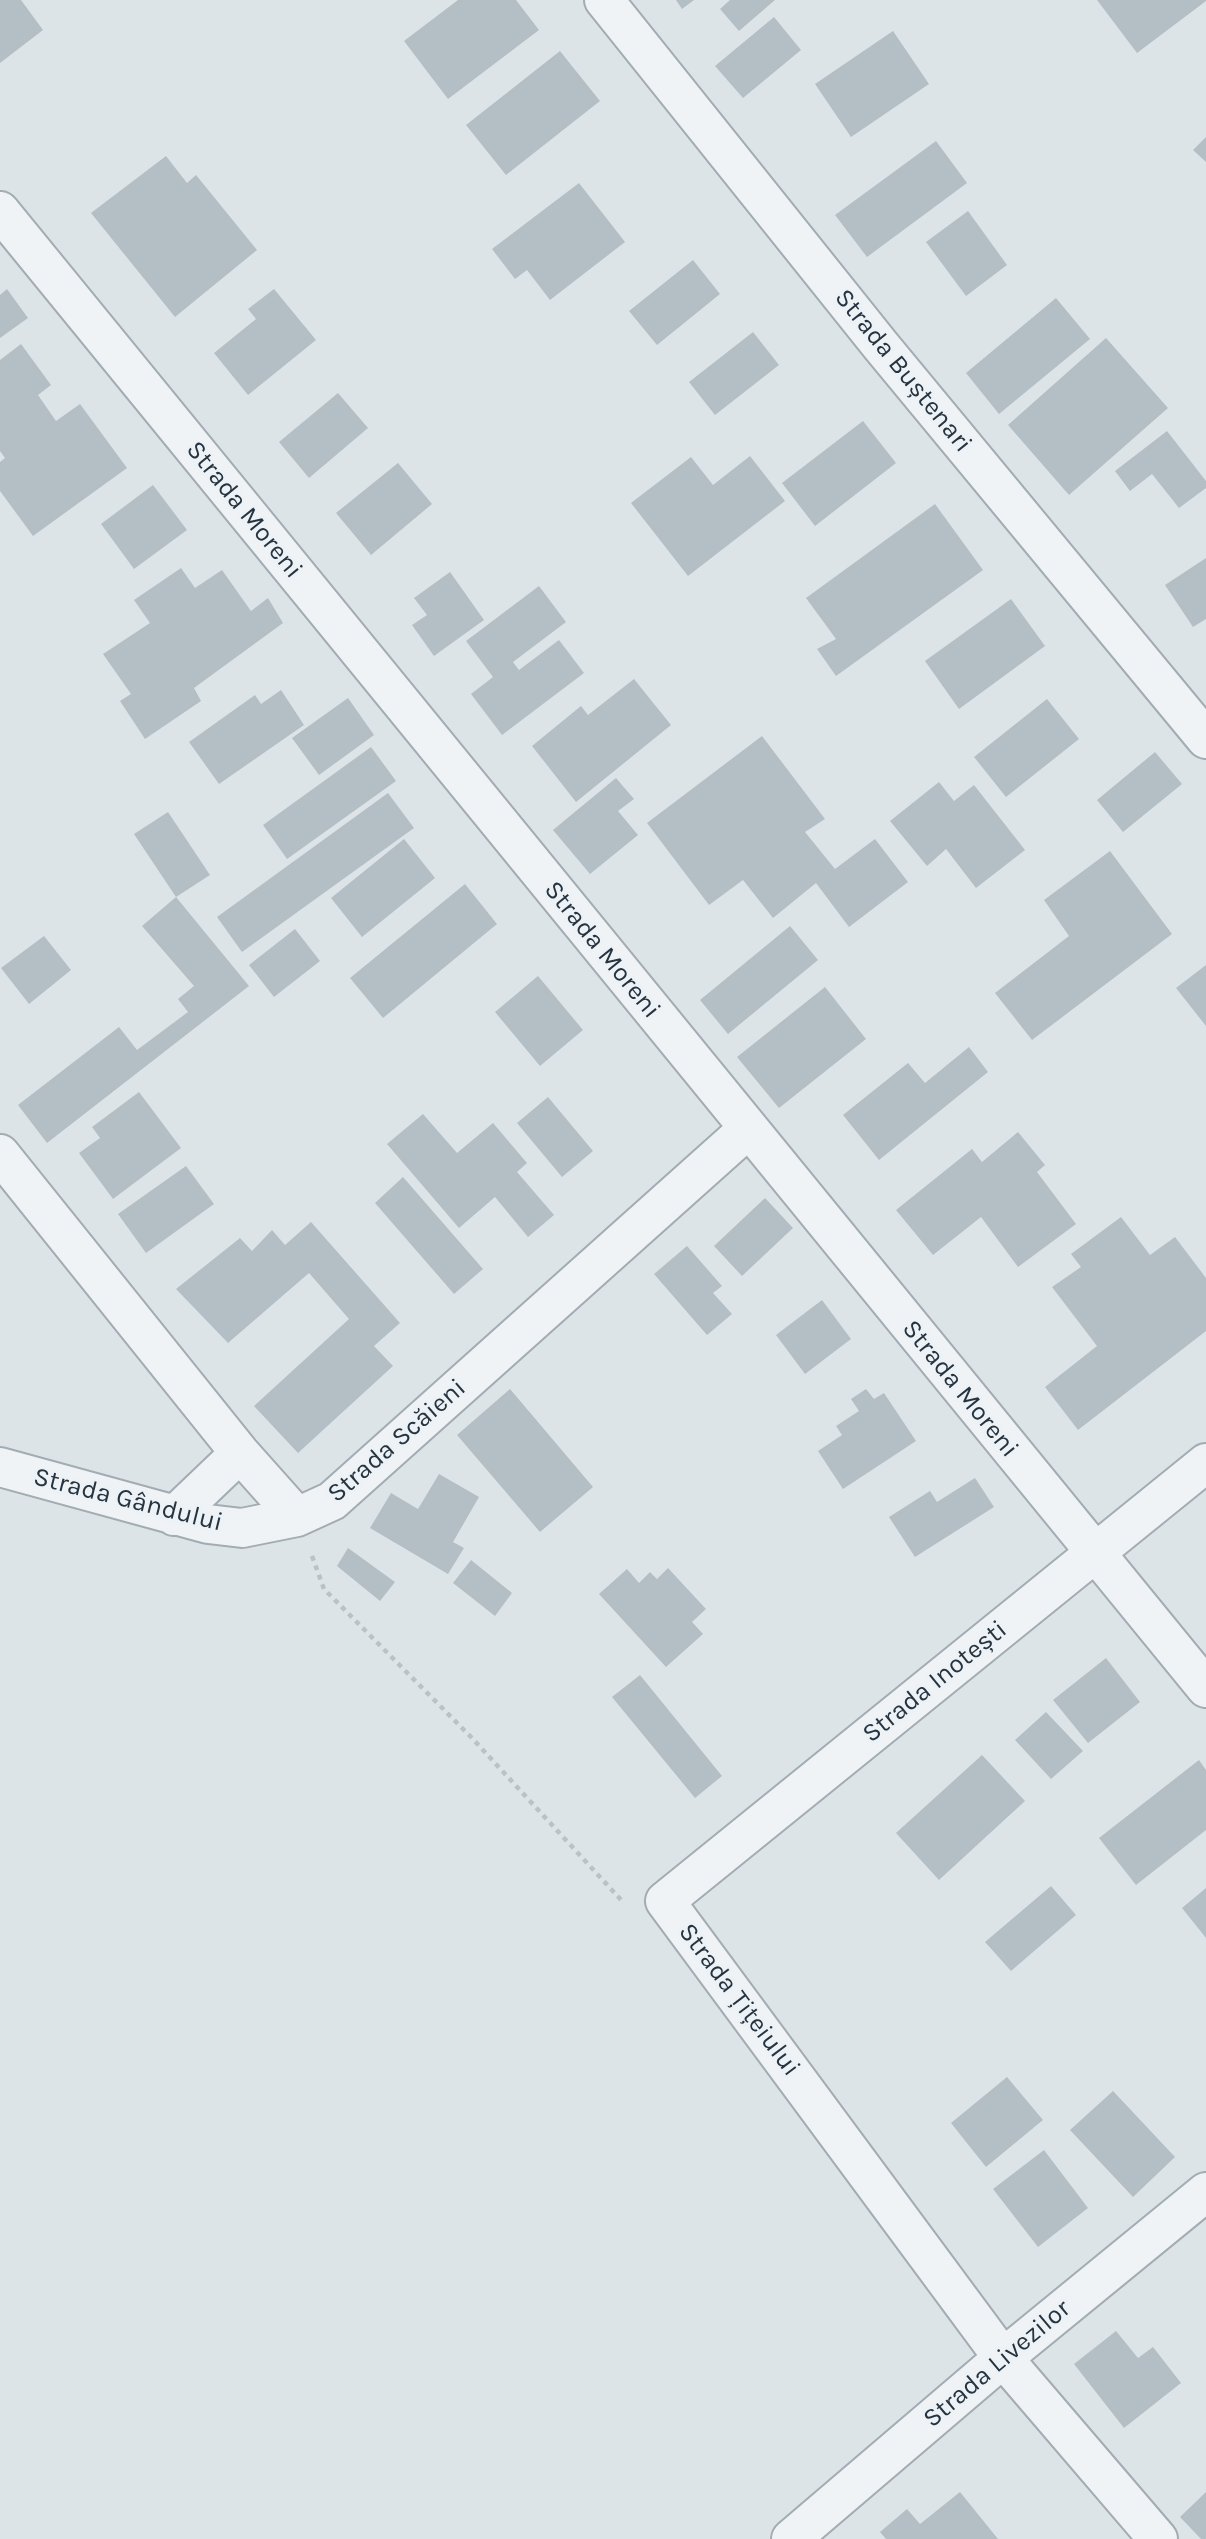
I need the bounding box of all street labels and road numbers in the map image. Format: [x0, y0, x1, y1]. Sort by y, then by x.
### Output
street label: Strada Buștenari [828, 283, 978, 459]
street label: Strada Moreni [179, 435, 309, 585]
street label: Strada Moreni [537, 875, 667, 1025]
street label: Strada Moreni [895, 1314, 1025, 1464]
street label: Strada Scăieni [321, 1372, 473, 1510]
street label: Strada Gândului [30, 1461, 226, 1539]
street label: Strada Inotești [857, 1614, 1013, 1750]
street label: Strada Țițeiului [671, 1917, 807, 2083]
street label: Strada Livezilor [917, 2293, 1077, 2435]

